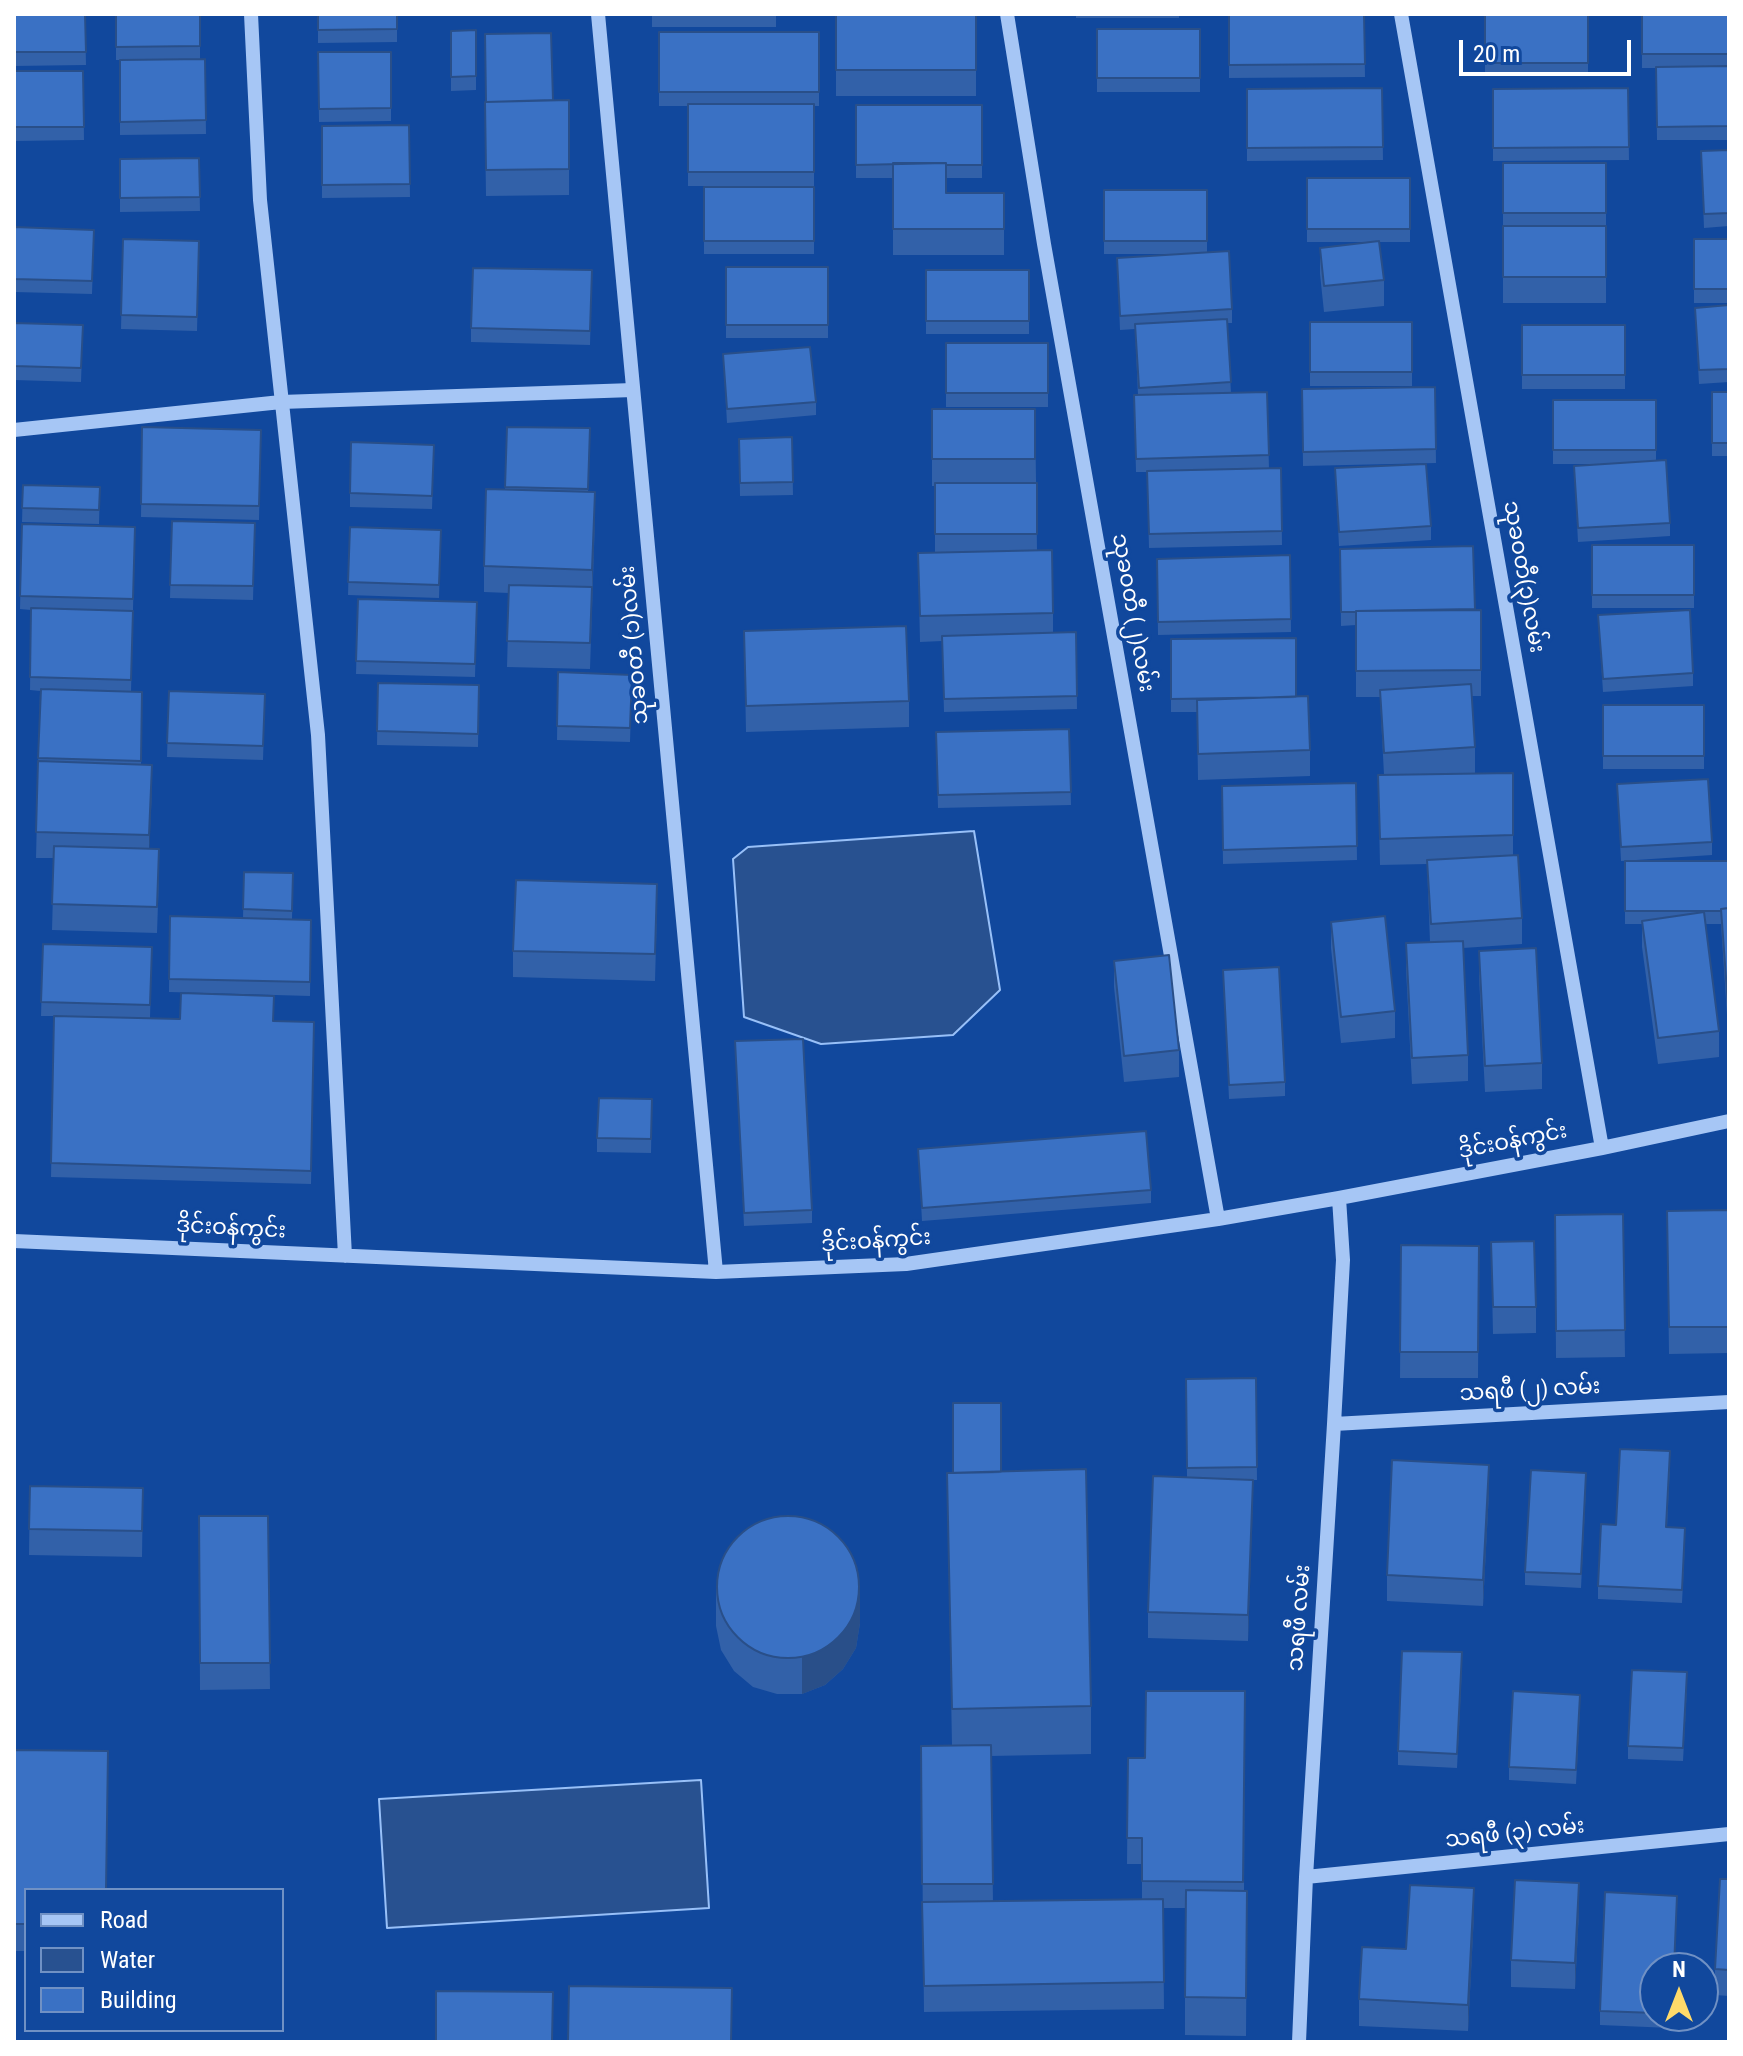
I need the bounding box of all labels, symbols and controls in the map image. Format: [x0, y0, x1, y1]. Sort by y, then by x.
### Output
scale bar [1463, 24, 1635, 74]
text: 20 m [1473, 40, 1520, 68]
street label: သုခဝတီ(၃)လမ်း [1497, 499, 1549, 655]
street label: သုခဝတီ (၂)လမ်း [1105, 532, 1159, 694]
street label: သုခဝတီ (၁)လမ်း [615, 565, 655, 725]
street label: ဒိုင်းဝန်ကွင်း [1456, 1119, 1570, 1165]
street label: ဒိုင်းဝန်ကွင်း [175, 1213, 287, 1245]
street label: ဒိုင်းဝန်ကွင်း [820, 1225, 932, 1259]
street label: သရဖီ (၂) လမ်း [1459, 1374, 1601, 1408]
street label: သရဖီ လမ်း [1283, 1564, 1317, 1672]
street label: သရဖီ (၃) လမ်း [1444, 1814, 1586, 1854]
legend [24, 1888, 284, 2032]
text: Road [100, 1906, 148, 1934]
text: Water [100, 1946, 155, 1974]
north arrow [1639, 1952, 1719, 2032]
text: N [1672, 1957, 1686, 1982]
text: Building [100, 1986, 177, 2014]

